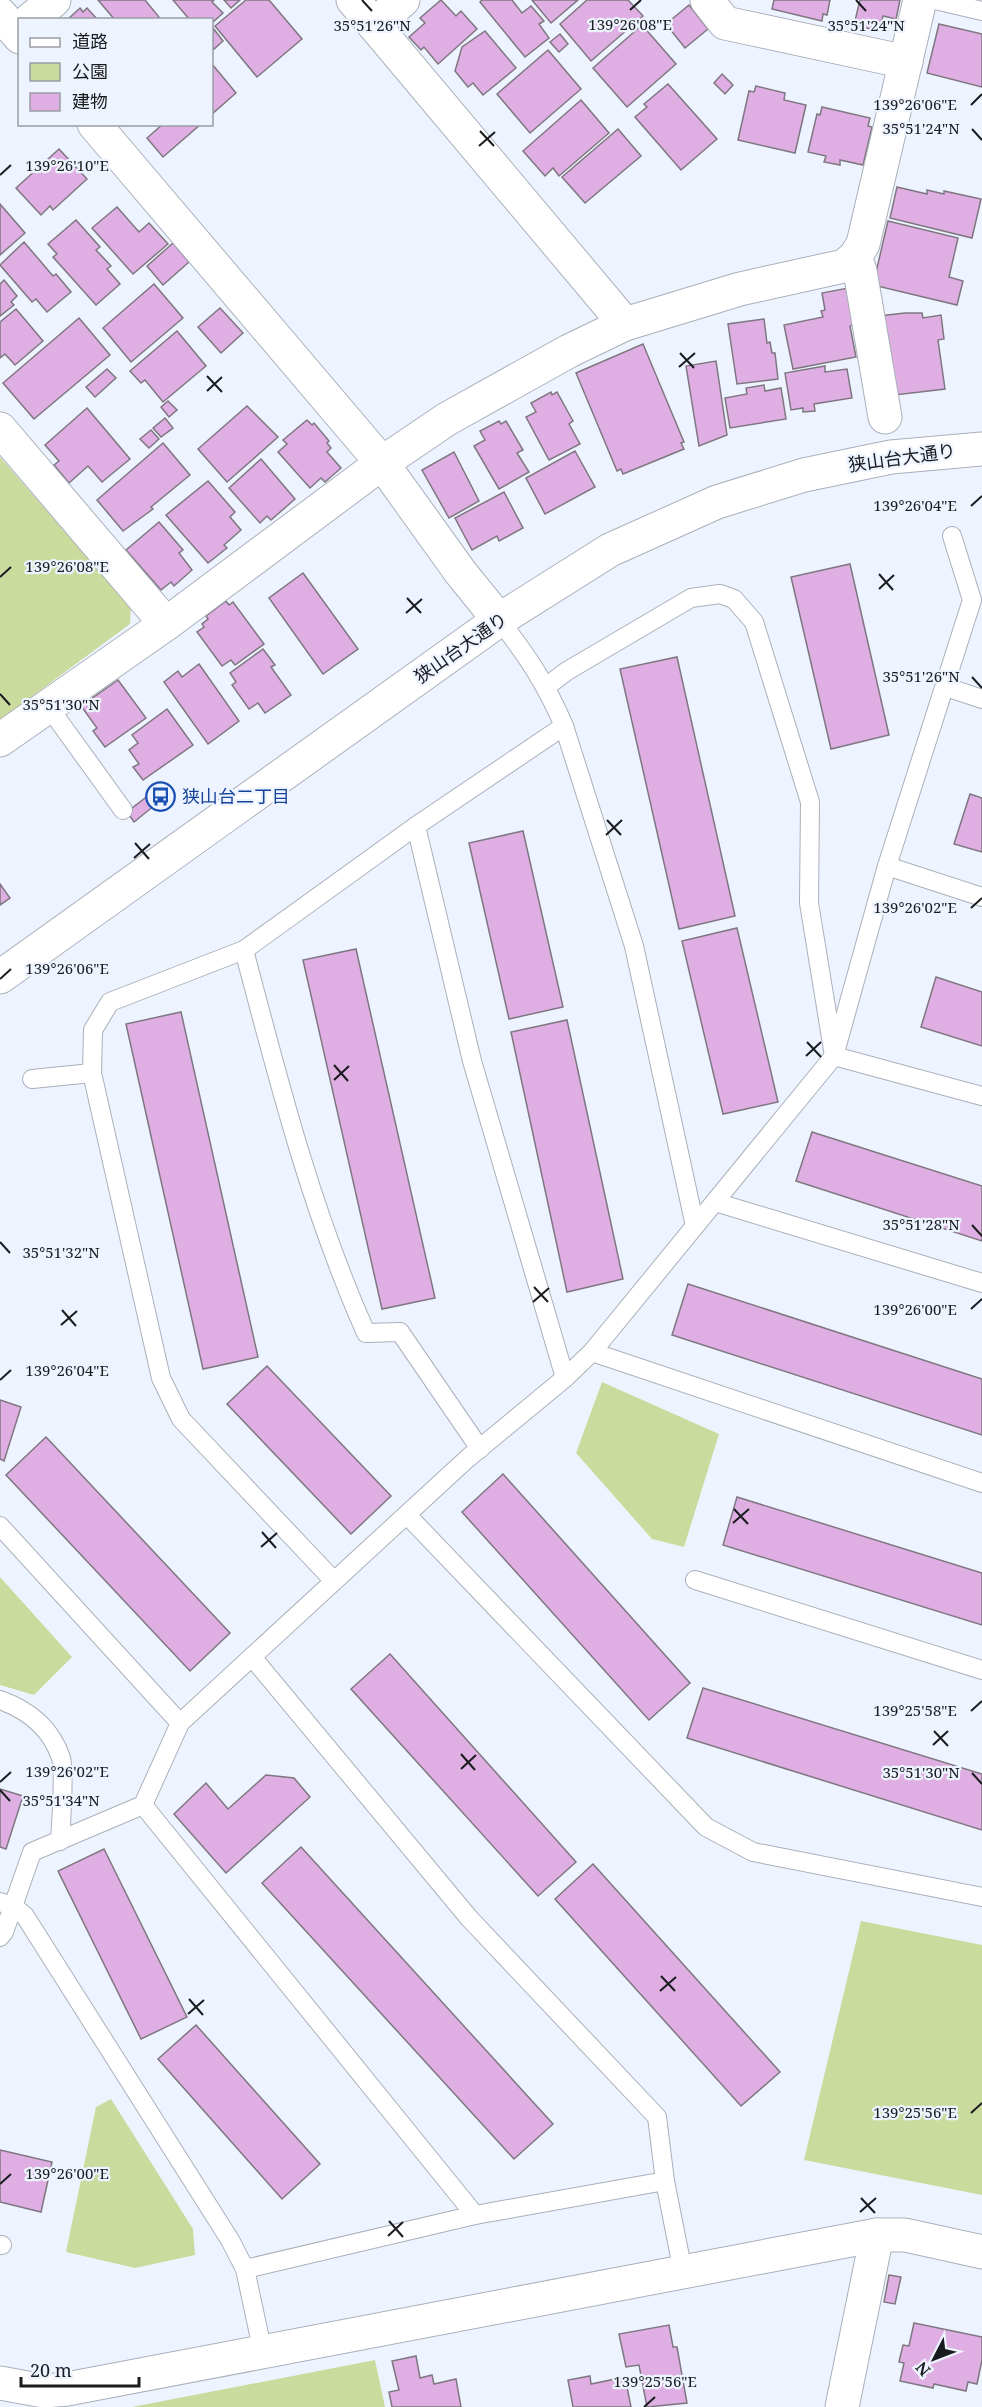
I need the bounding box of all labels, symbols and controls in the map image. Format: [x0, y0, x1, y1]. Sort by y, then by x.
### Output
text: 139°26'08"E [588, 14, 672, 34]
text: 35°51'26"N [333, 15, 411, 35]
text: 35°51'24"N [827, 15, 905, 35]
legend [18, 18, 213, 126]
text: 道路 [72, 29, 108, 53]
text: 公園 [72, 59, 108, 83]
text: 建物 [72, 89, 108, 113]
text: 139°26'06"E [873, 94, 957, 114]
text: 35°51'24"N [882, 118, 960, 138]
text: 139°26'10"E [25, 155, 109, 175]
street label: 狭山台大通り [847, 438, 957, 476]
text: 139°26'04"E [873, 495, 957, 515]
text: 139°26'08"E [25, 556, 109, 576]
street label: 狭山台大通り [409, 606, 512, 688]
text: 35°51'26"N [882, 666, 960, 686]
text: 35°51'30"N [22, 694, 100, 714]
bus stop icon: 狭山台二丁目 [145, 781, 177, 813]
place label: 狭山台二丁目 [182, 784, 290, 808]
text: 139°26'02"E [873, 897, 957, 917]
text: 139°26'06"E [25, 958, 109, 978]
text: 35°51'28"N [882, 1214, 960, 1234]
text: 35°51'32"N [22, 1242, 100, 1262]
text: 139°26'00"E [873, 1299, 957, 1319]
text: 139°26'04"E [25, 1360, 109, 1380]
text: 139°25'58"E [873, 1700, 957, 1720]
text: 139°26'02"E [25, 1761, 109, 1781]
text: 35°51'30"N [882, 1762, 960, 1782]
text: 35°51'34"N [22, 1790, 100, 1810]
text: 139°25'56"E [873, 2102, 957, 2122]
text: 139°26'00"E [25, 2163, 109, 2183]
north arrow [904, 2329, 964, 2389]
scale bar [21, 2350, 140, 2388]
text: N [910, 2357, 935, 2381]
text: 20 m [30, 2358, 72, 2382]
text: 139°25'56"E [613, 2371, 697, 2391]

